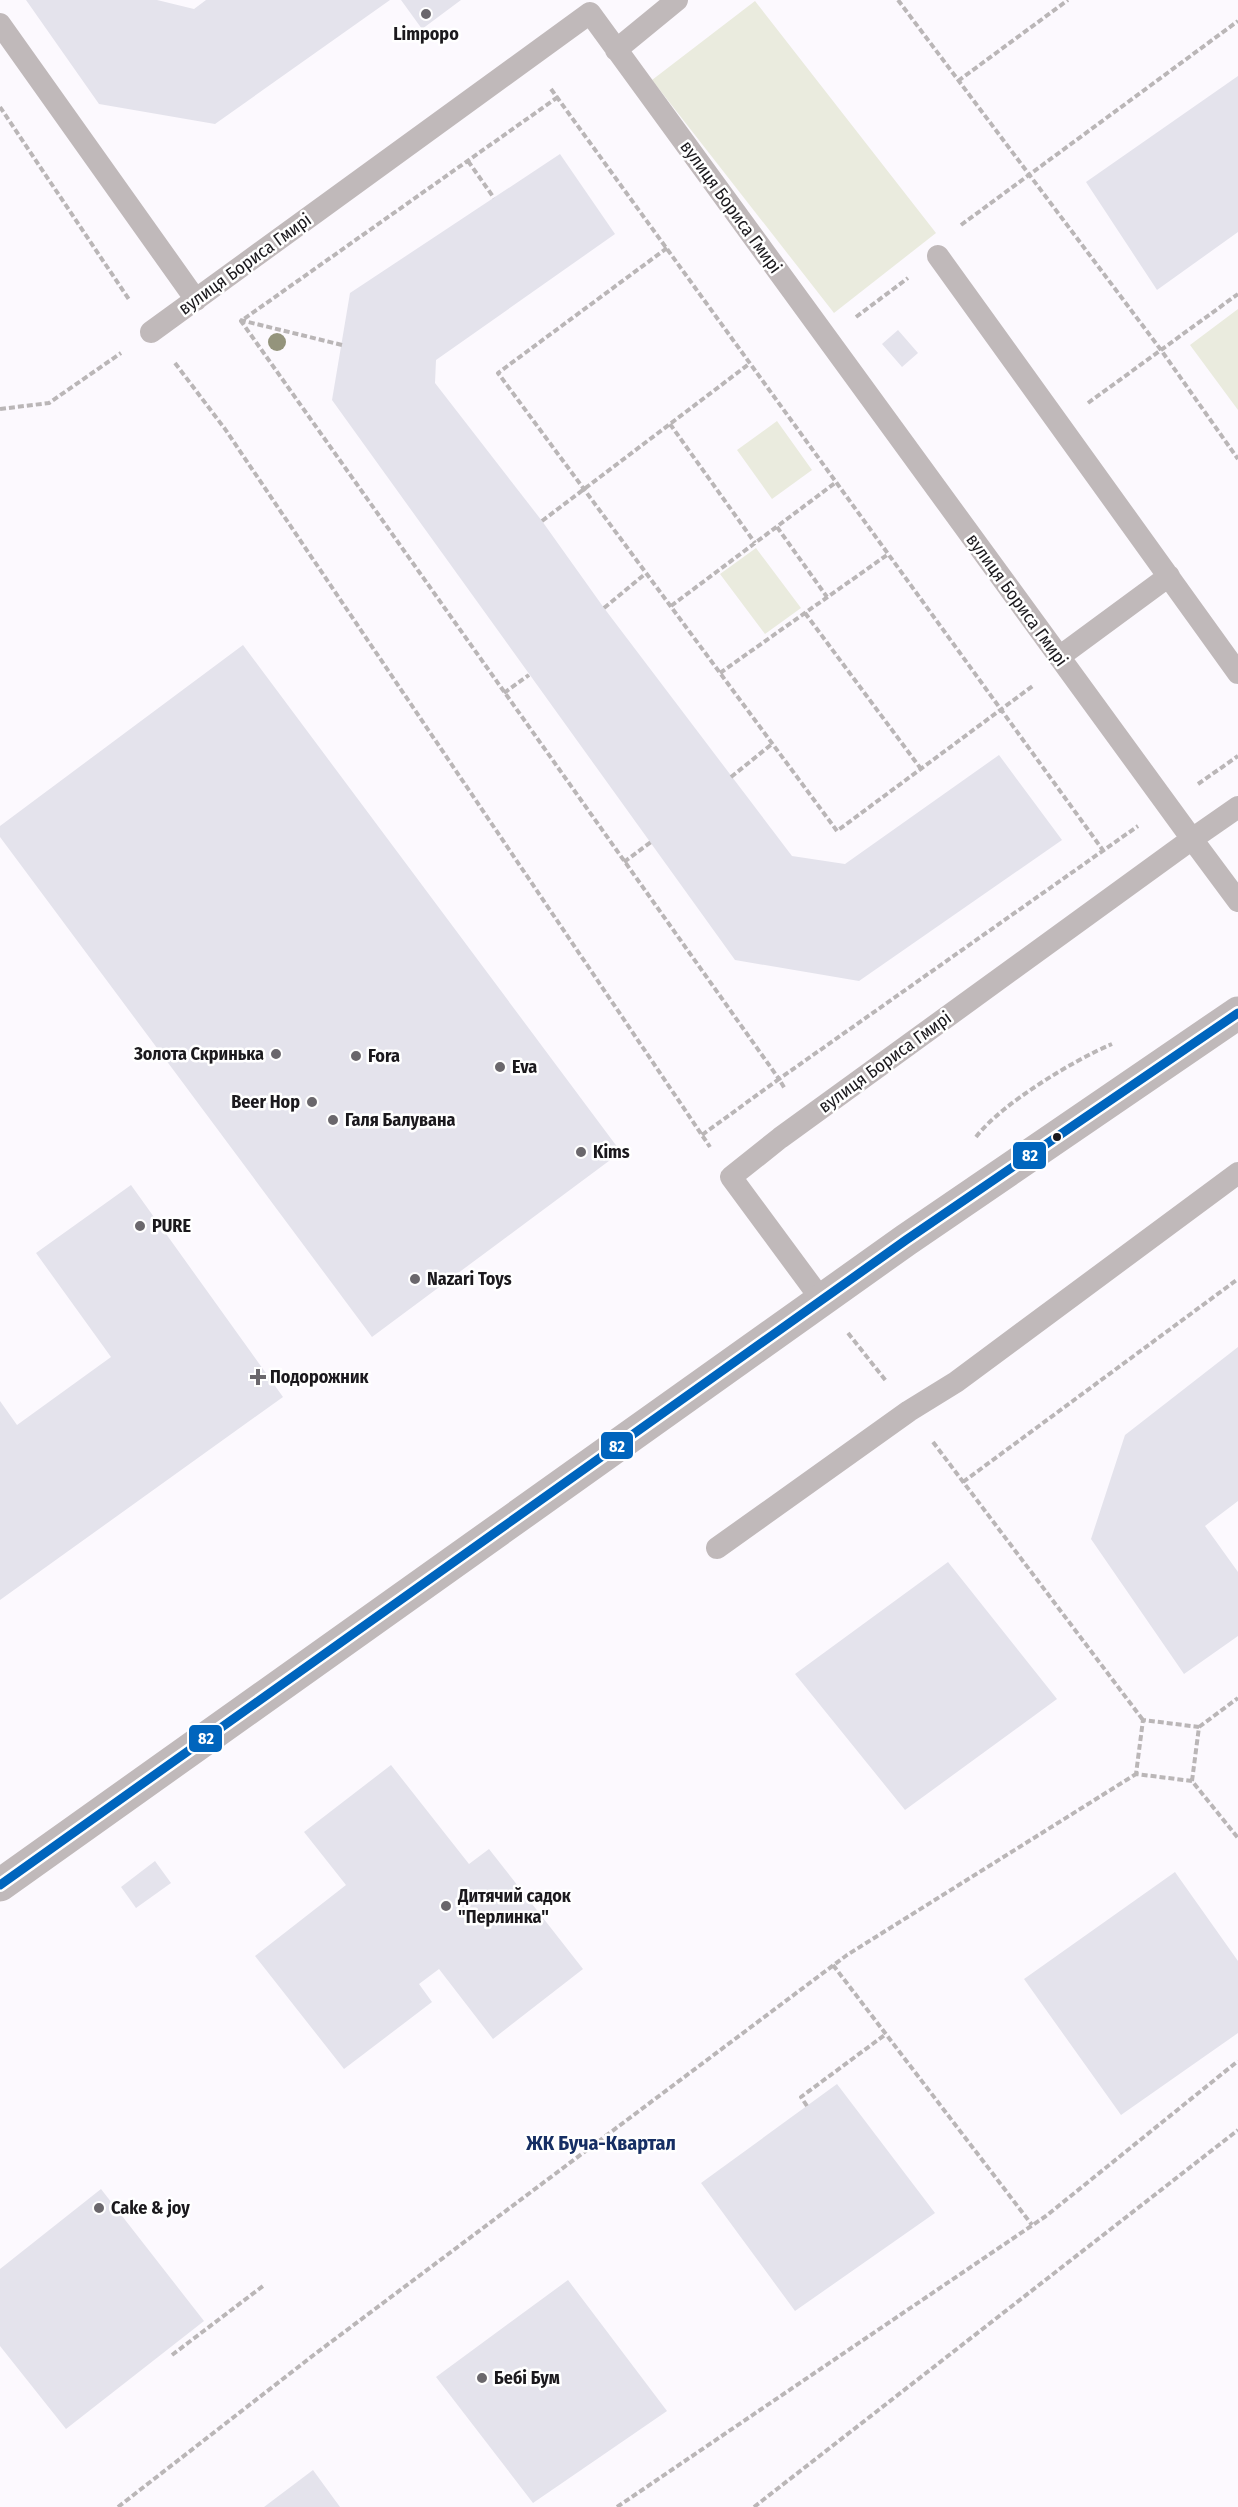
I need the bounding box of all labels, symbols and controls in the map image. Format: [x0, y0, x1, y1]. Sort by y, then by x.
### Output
marker: Limpopo [419, 7, 433, 21]
place label: Limpopo [393, 23, 459, 45]
street label: вулиця Бориса Гмирі [675, 136, 787, 278]
street label: вулиця Бориса Гмирі [174, 208, 316, 320]
street label: вулиця Бориса Гмирі [961, 529, 1073, 671]
street label: вулиця Бориса Гмирі [814, 1006, 956, 1118]
place label: Золота Скринька [133, 1043, 264, 1065]
place label: Fora [368, 1045, 400, 1067]
marker: Золота Скринька [269, 1047, 283, 1061]
marker: Fora [349, 1049, 363, 1063]
place label: Eva [512, 1056, 537, 1078]
marker: Eva [493, 1060, 507, 1074]
place label: Beer Hop [231, 1091, 300, 1113]
marker: Beer Hop [305, 1095, 319, 1109]
place label: Галя Балувана [345, 1109, 456, 1131]
marker: Галя Балувана [326, 1113, 340, 1127]
unlabelled marker [1051, 1131, 1063, 1143]
place label: Kims [593, 1141, 630, 1163]
line badge: 82 [1012, 1141, 1047, 1170]
marker: Kims [574, 1145, 588, 1159]
text: 82 [1022, 1146, 1038, 1165]
place label: PURE [152, 1215, 191, 1237]
marker: PURE [133, 1219, 147, 1233]
place label: Nazari Toys [427, 1268, 512, 1290]
marker: Nazari Toys [408, 1272, 422, 1286]
place label: Подорожник [270, 1366, 370, 1388]
marker: Подорожник [251, 1370, 265, 1384]
line badge: 82 [600, 1431, 634, 1460]
text: 82 [609, 1437, 625, 1456]
line badge: 82 [188, 1724, 223, 1753]
text: 82 [198, 1729, 214, 1748]
place label: Дитячий садок "Перлинка" [457, 1885, 572, 1928]
marker: Дитячий садок "Перлинка" [439, 1899, 453, 1913]
district label: ЖК Буча-Квартал [525, 2131, 676, 2155]
place label: Cake & joy [111, 2197, 190, 2219]
marker: Cake & joy [92, 2201, 106, 2215]
place label: Бебі Бум [494, 2367, 560, 2389]
marker: Бебі Бум [475, 2371, 489, 2385]

